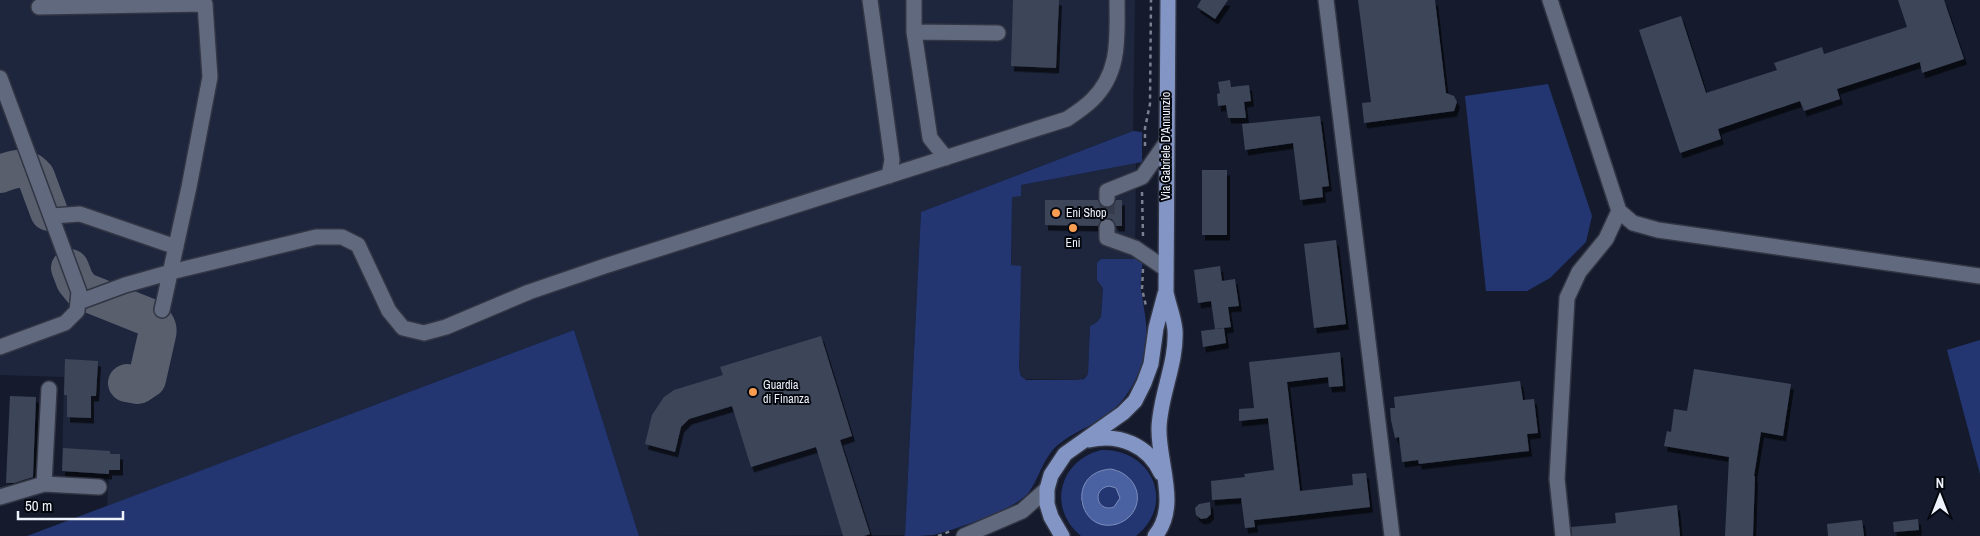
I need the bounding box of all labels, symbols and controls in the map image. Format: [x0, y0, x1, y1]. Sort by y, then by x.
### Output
street label: Via Gabriele D'Annunzio [1158, 92, 1174, 200]
place label: Eni Shop [1066, 205, 1107, 221]
marker: Eni Shop [1050, 207, 1062, 219]
marker: Eni [1067, 222, 1079, 234]
place label: Eni [1066, 235, 1080, 251]
place label: Guardia di Finanza [763, 377, 810, 407]
marker: Guardia di Finanza [747, 386, 759, 398]
north arrow [1915, 471, 1965, 521]
text: N [1936, 474, 1944, 492]
scale bar [18, 488, 122, 520]
text: 50 m [25, 495, 52, 516]

